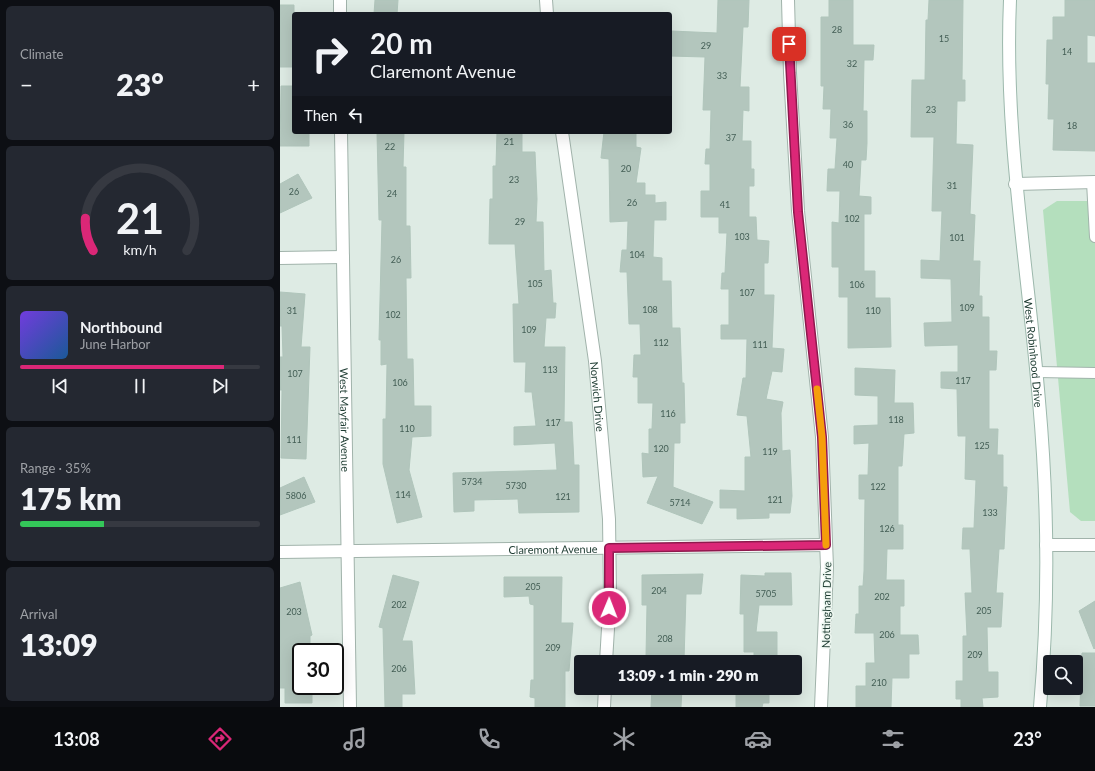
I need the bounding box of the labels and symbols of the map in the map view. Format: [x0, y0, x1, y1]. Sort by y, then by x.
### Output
house number: 28 [832, 24, 842, 35]
pin [772, 27, 806, 61]
house number: 15 [939, 33, 949, 44]
house number: 29 [701, 40, 711, 51]
house number: 14 [1062, 46, 1072, 57]
house number: 32 [847, 58, 857, 69]
house number: 33 [717, 70, 727, 81]
house number: 23 [926, 104, 936, 115]
house number: 36 [843, 119, 853, 130]
house number: 18 [1067, 120, 1077, 131]
house number: 37 [726, 132, 736, 143]
house number: 21 [504, 136, 514, 147]
house number: 22 [385, 141, 395, 152]
house number: 40 [843, 159, 853, 170]
house number: 20 [621, 163, 631, 174]
house number: 23 [509, 174, 519, 185]
house number: 31 [947, 180, 957, 191]
house number: 26 [289, 186, 299, 197]
house number: 24 [387, 188, 397, 199]
house number: 26 [627, 197, 637, 208]
house number: 41 [720, 199, 730, 210]
house number: 102 [844, 213, 860, 224]
house number: 29 [515, 216, 525, 227]
house number: 103 [734, 231, 750, 242]
house number: 101 [949, 232, 965, 243]
house number: 104 [629, 249, 645, 260]
house number: 26 [391, 254, 401, 265]
house number: 105 [527, 278, 543, 289]
house number: 106 [849, 279, 865, 290]
house number: 107 [739, 287, 755, 298]
street label: West Robinhood Drive [1022, 297, 1046, 408]
house number: 109 [959, 302, 975, 313]
house number: 108 [642, 304, 658, 315]
house number: 31 [287, 305, 297, 316]
house number: 110 [865, 305, 881, 316]
house number: 102 [385, 309, 401, 320]
house number: 109 [521, 324, 537, 335]
house number: 112 [653, 337, 669, 348]
house number: 111 [752, 339, 768, 350]
street label: Norwich Drive [589, 361, 608, 432]
house number: 113 [542, 364, 558, 375]
house number: 107 [287, 368, 303, 379]
street label: West Mayfair Avenue [338, 368, 353, 472]
house number: 117 [955, 375, 971, 386]
house number: 106 [392, 377, 408, 388]
house number: 116 [660, 408, 676, 419]
house number: 118 [888, 414, 904, 425]
house number: 117 [545, 417, 561, 428]
house number: 110 [399, 423, 415, 434]
house number: 111 [286, 434, 302, 445]
house number: 125 [974, 440, 990, 451]
house number: 120 [653, 443, 669, 454]
house number: 119 [762, 446, 778, 457]
house number: 5734 [462, 476, 482, 487]
house number: 5730 [506, 480, 526, 491]
house number: 122 [870, 481, 886, 492]
house number: 114 [395, 489, 411, 500]
house number: 5806 [286, 490, 306, 501]
house number: 121 [555, 491, 571, 502]
house number: 121 [767, 494, 783, 505]
house number: 5714 [670, 497, 690, 508]
house number: 133 [982, 507, 998, 518]
house number: 126 [879, 523, 895, 534]
street label: Claremont Avenue [508, 541, 598, 556]
street label: Nottingham Drive [819, 562, 833, 648]
house number: 205 [525, 581, 541, 592]
house number: 204 [651, 585, 667, 596]
position arrow [588, 587, 630, 629]
house number: 5705 [756, 588, 776, 599]
house number: 202 [874, 591, 890, 602]
house number: 202 [391, 599, 407, 610]
house number: 205 [976, 605, 992, 616]
house number: 203 [286, 606, 302, 617]
house number: 206 [879, 629, 895, 640]
house number: 208 [657, 633, 673, 644]
house number: 209 [545, 642, 561, 653]
speed limit sign: 30 [292, 643, 344, 695]
house number: 209 [967, 649, 983, 660]
house number: 206 [391, 663, 407, 674]
house number: 210 [871, 677, 887, 688]

